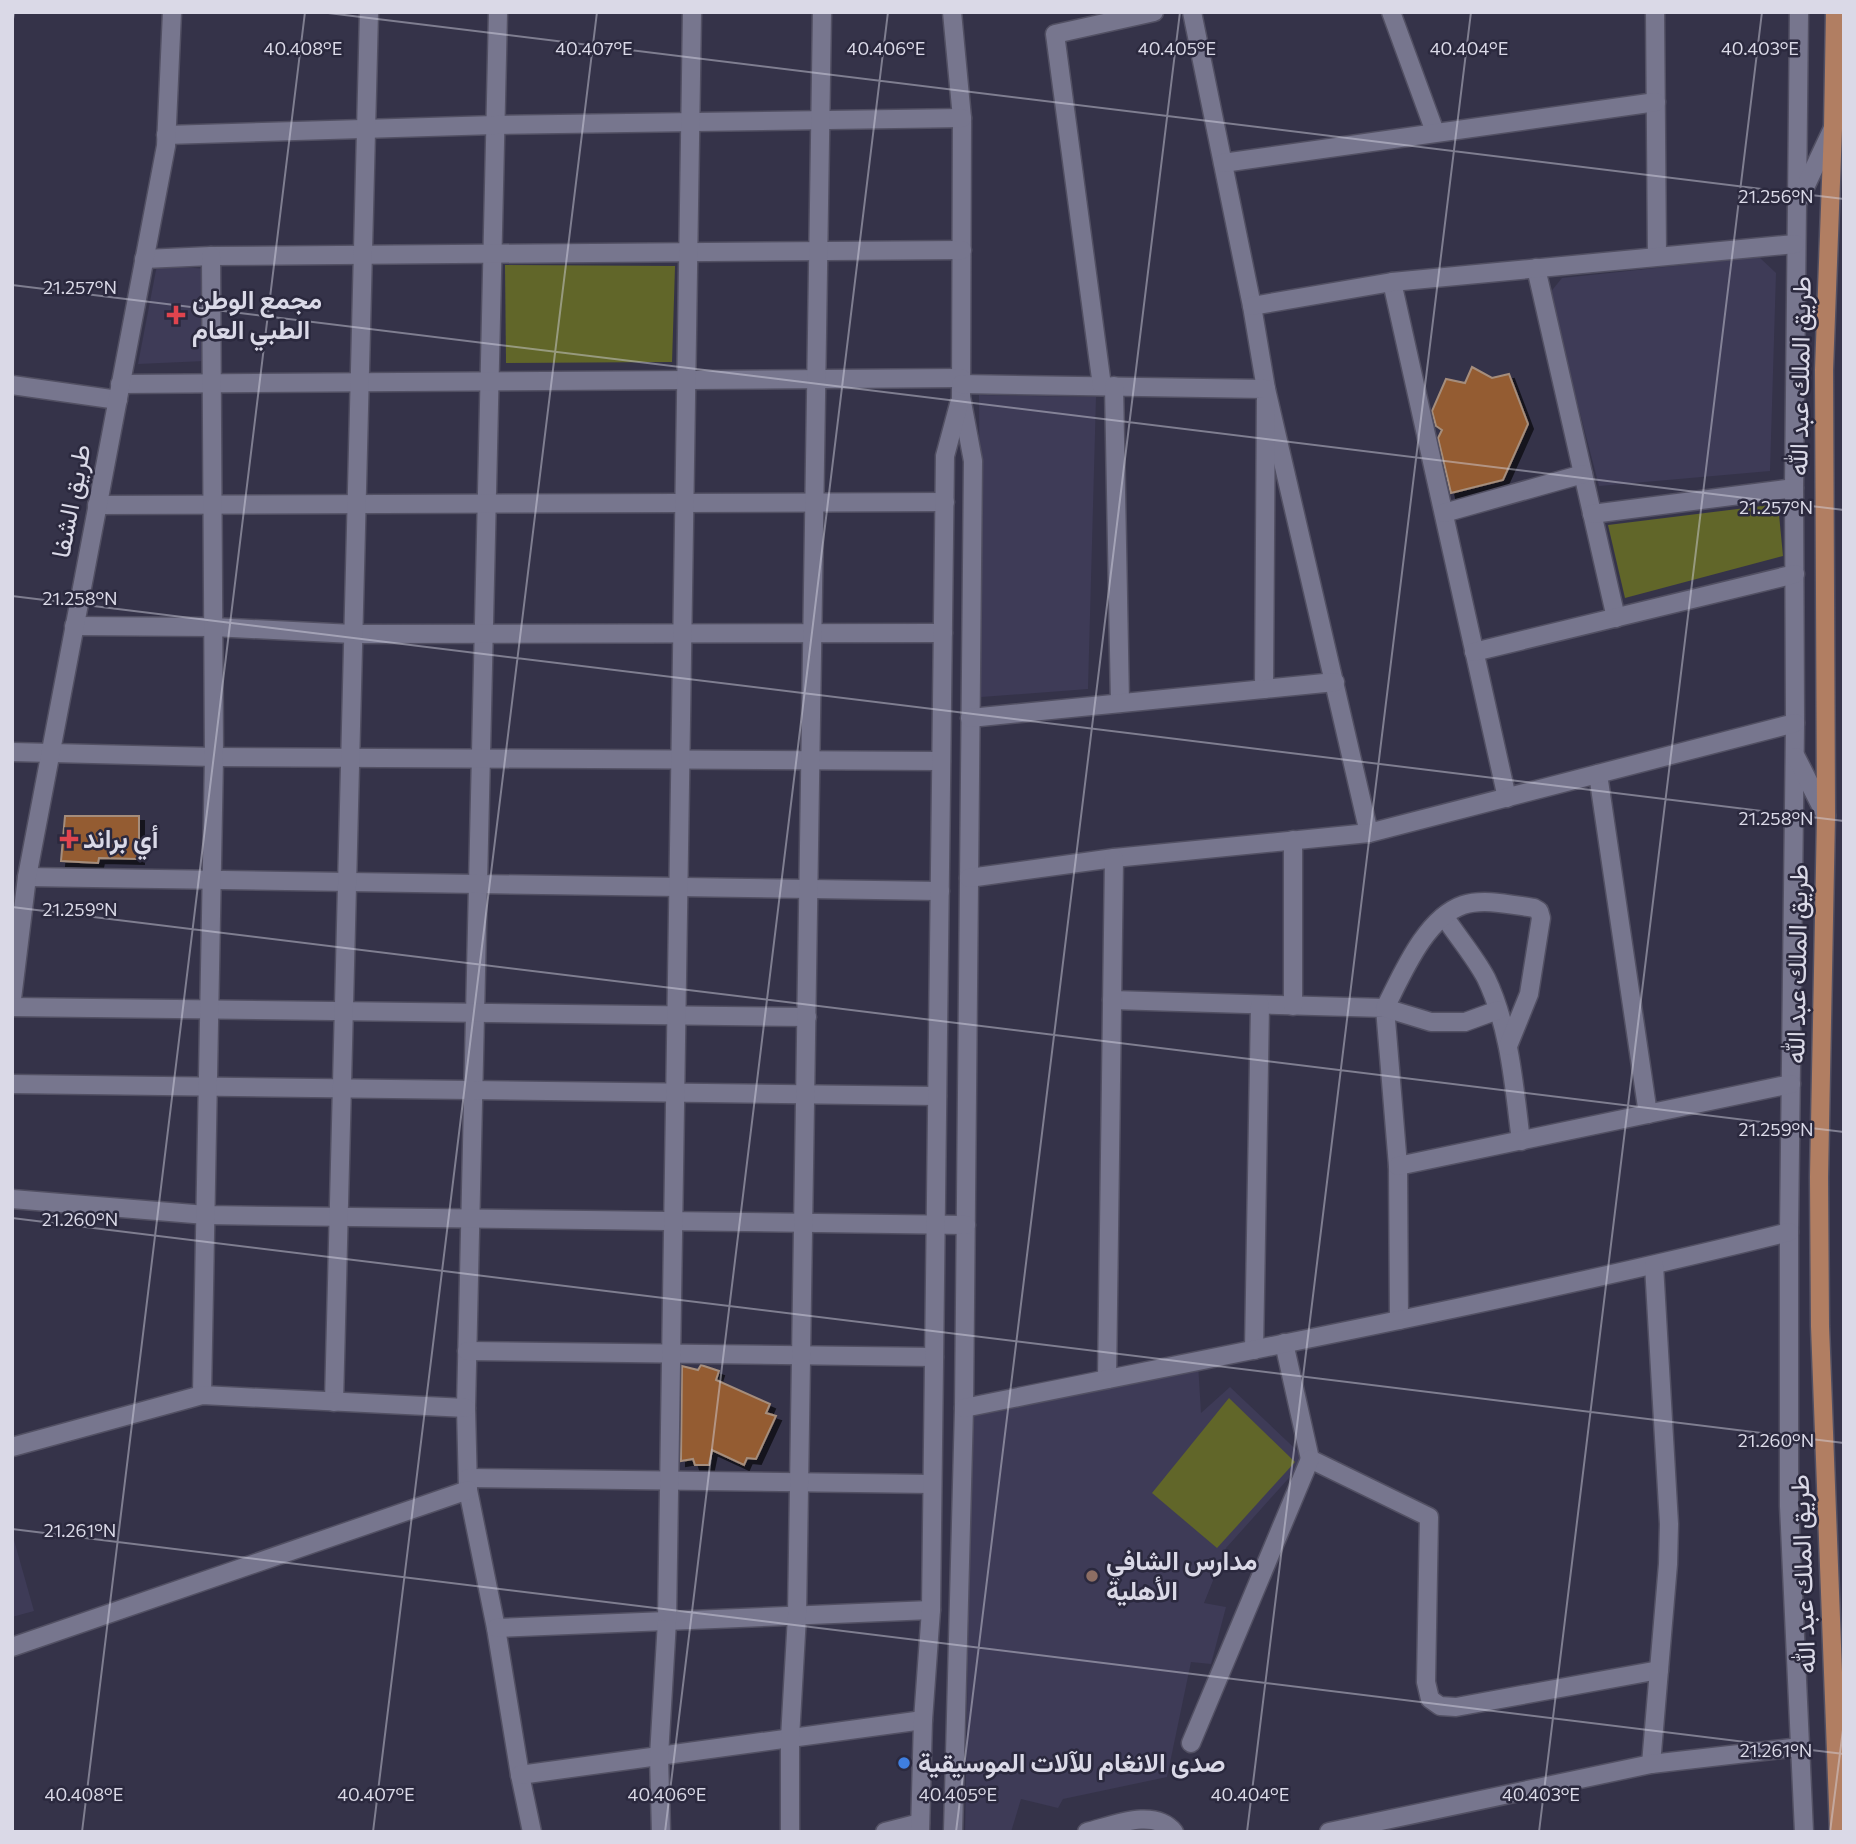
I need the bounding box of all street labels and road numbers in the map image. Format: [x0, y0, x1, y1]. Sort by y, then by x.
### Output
street label: طريق الملك عبد الله [1781, 276, 1818, 476]
street label: طريق الشفا [43, 441, 98, 561]
street label: طريق الملك عبد الله [1778, 864, 1815, 1064]
street label: طريق الملك عبد الله [1783, 1474, 1822, 1674]

